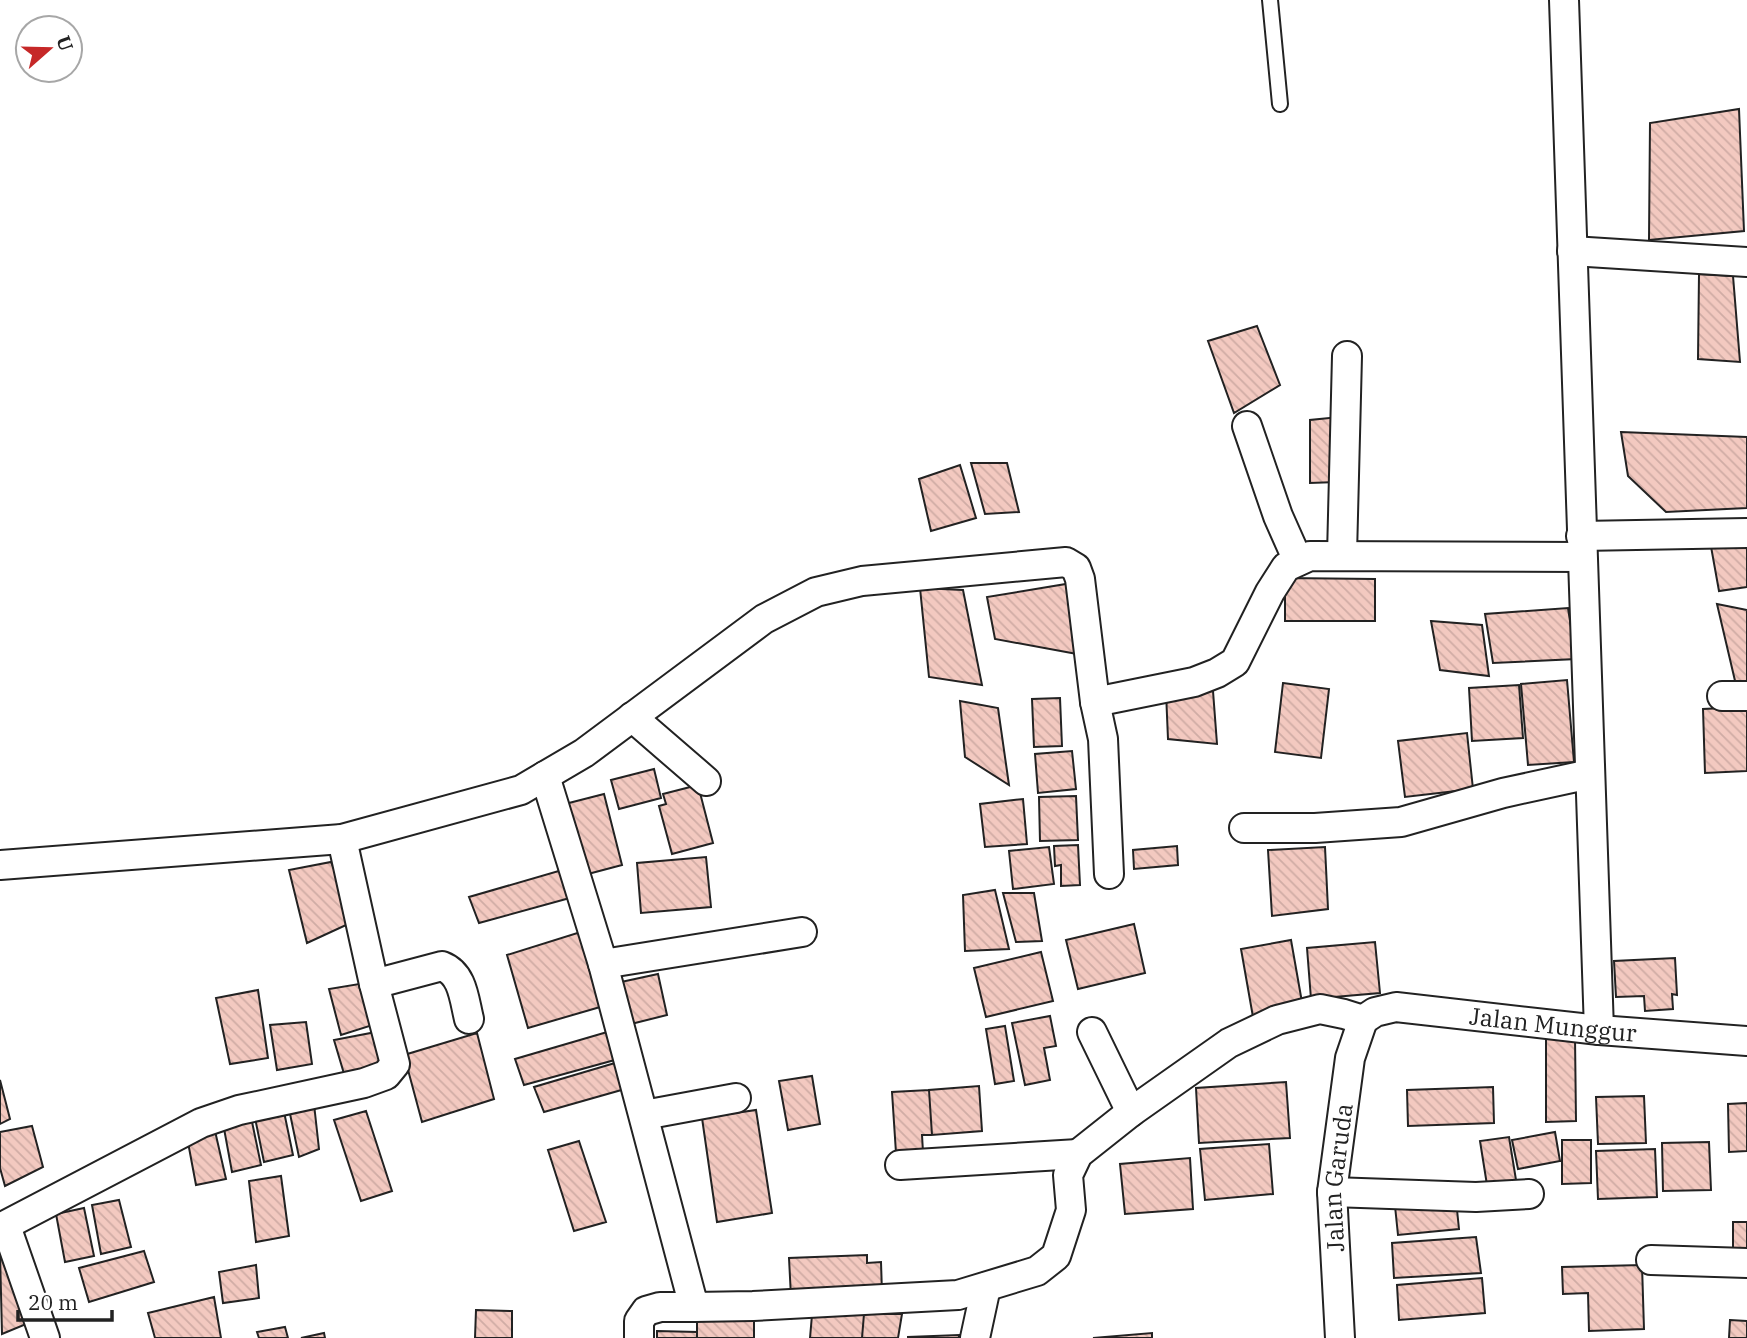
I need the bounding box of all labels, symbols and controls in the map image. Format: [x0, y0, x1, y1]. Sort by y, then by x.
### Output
north arrow [14, 14, 84, 84]
text: U [51, 32, 79, 54]
street label: Jalan Munggur [1468, 999, 1638, 1049]
street label: Jalan Garuda [1316, 1101, 1360, 1253]
scale bar [18, 1278, 112, 1322]
text: 20 m [28, 1288, 78, 1316]

